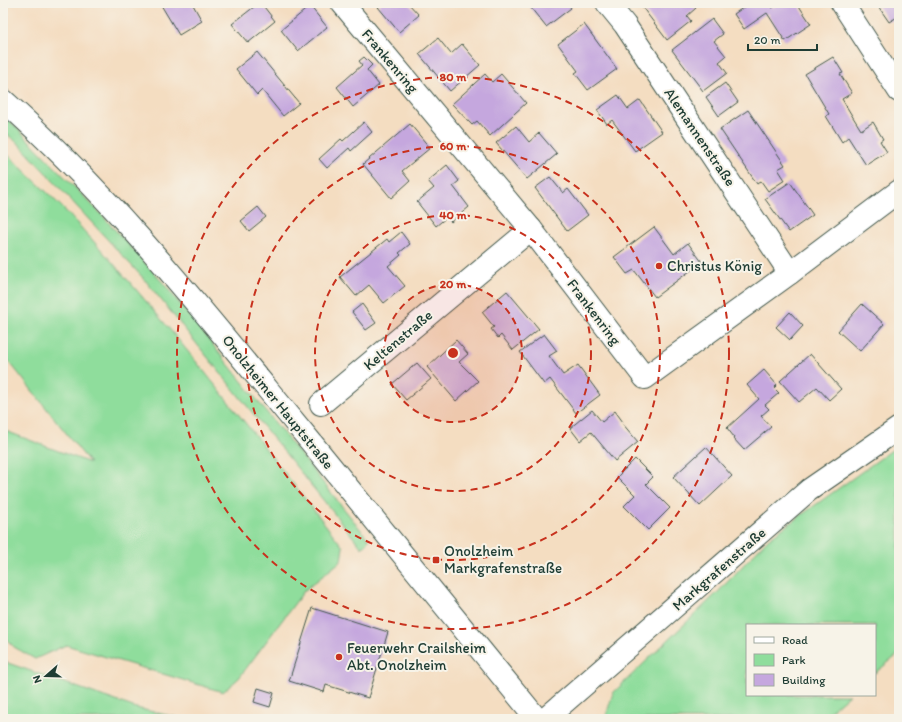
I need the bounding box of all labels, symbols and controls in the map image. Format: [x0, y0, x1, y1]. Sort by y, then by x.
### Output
street label: Frankenring [358, 25, 422, 97]
scale bar [748, 26, 817, 52]
text: 20 m [754, 33, 781, 47]
text: 80 m [440, 70, 467, 84]
street label: Alemannenstraße [660, 84, 740, 190]
text: 60 m [440, 139, 467, 153]
text: 40 m [439, 208, 468, 222]
place label: Christus König [667, 257, 762, 275]
marker: Christus König [654, 261, 664, 271]
street label: Frankenring [563, 275, 625, 349]
text: 20 m [440, 277, 467, 291]
street label: Keltenstraße [360, 306, 436, 374]
street label: Onolzheimer Hauptstraße [218, 331, 338, 473]
centre of rings [446, 346, 460, 360]
street label: Markgrafenstraße [669, 523, 769, 615]
place label: Onolzheim Markgrafenstraße [444, 542, 562, 577]
marker: Onolzheim Markgrafenstraße [431, 555, 441, 565]
legend [746, 624, 876, 696]
text: Road [782, 633, 808, 647]
place label: Feuerwehr Crailsheim Abt. Onolzheim [347, 639, 486, 674]
marker: Feuerwehr Crailsheim Abt. Onolzheim [334, 652, 344, 662]
text: Park [782, 653, 806, 667]
north arrow [26, 656, 66, 696]
text: Building [782, 673, 826, 687]
text: N [30, 674, 44, 685]

